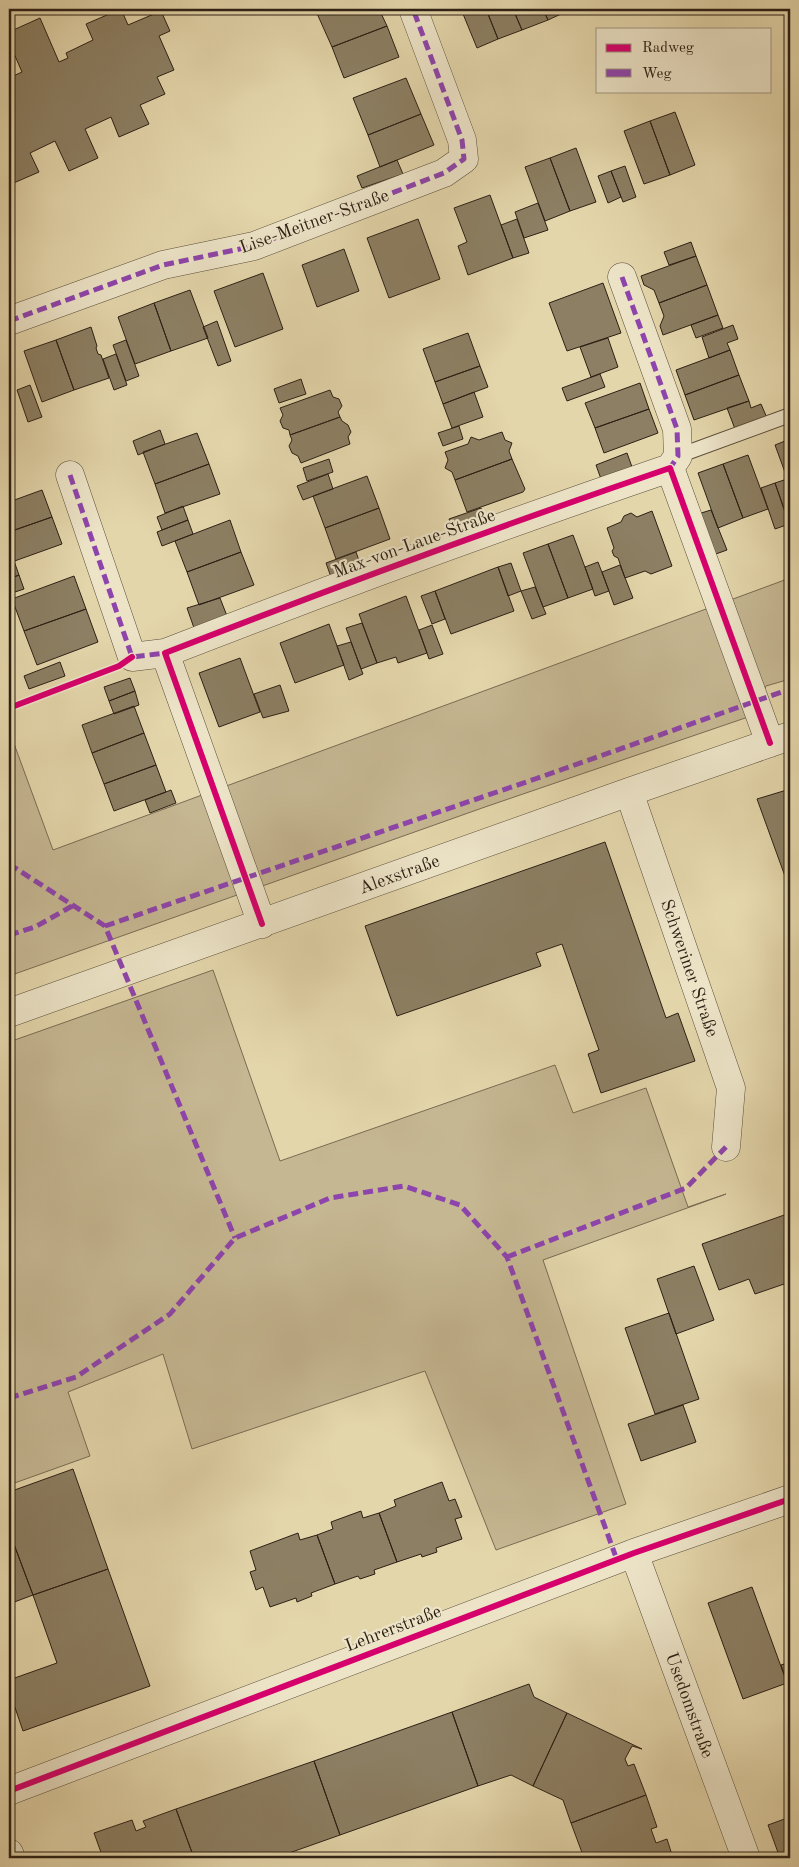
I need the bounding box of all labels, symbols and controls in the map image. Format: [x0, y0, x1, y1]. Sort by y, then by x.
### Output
legend [596, 28, 772, 92]
text: Radweg [642, 41, 694, 56]
text: Weg [642, 67, 672, 82]
street label: Lise-Meitner-Straße [237, 187, 392, 257]
street label: Max-von-Laue-Straße [331, 506, 498, 582]
street label: Alexstraße [357, 852, 442, 898]
street label: Schweriner Straße [657, 897, 721, 1039]
street label: Lehrerstraße [343, 1602, 444, 1655]
street label: Usedomstraße [662, 1650, 716, 1761]

